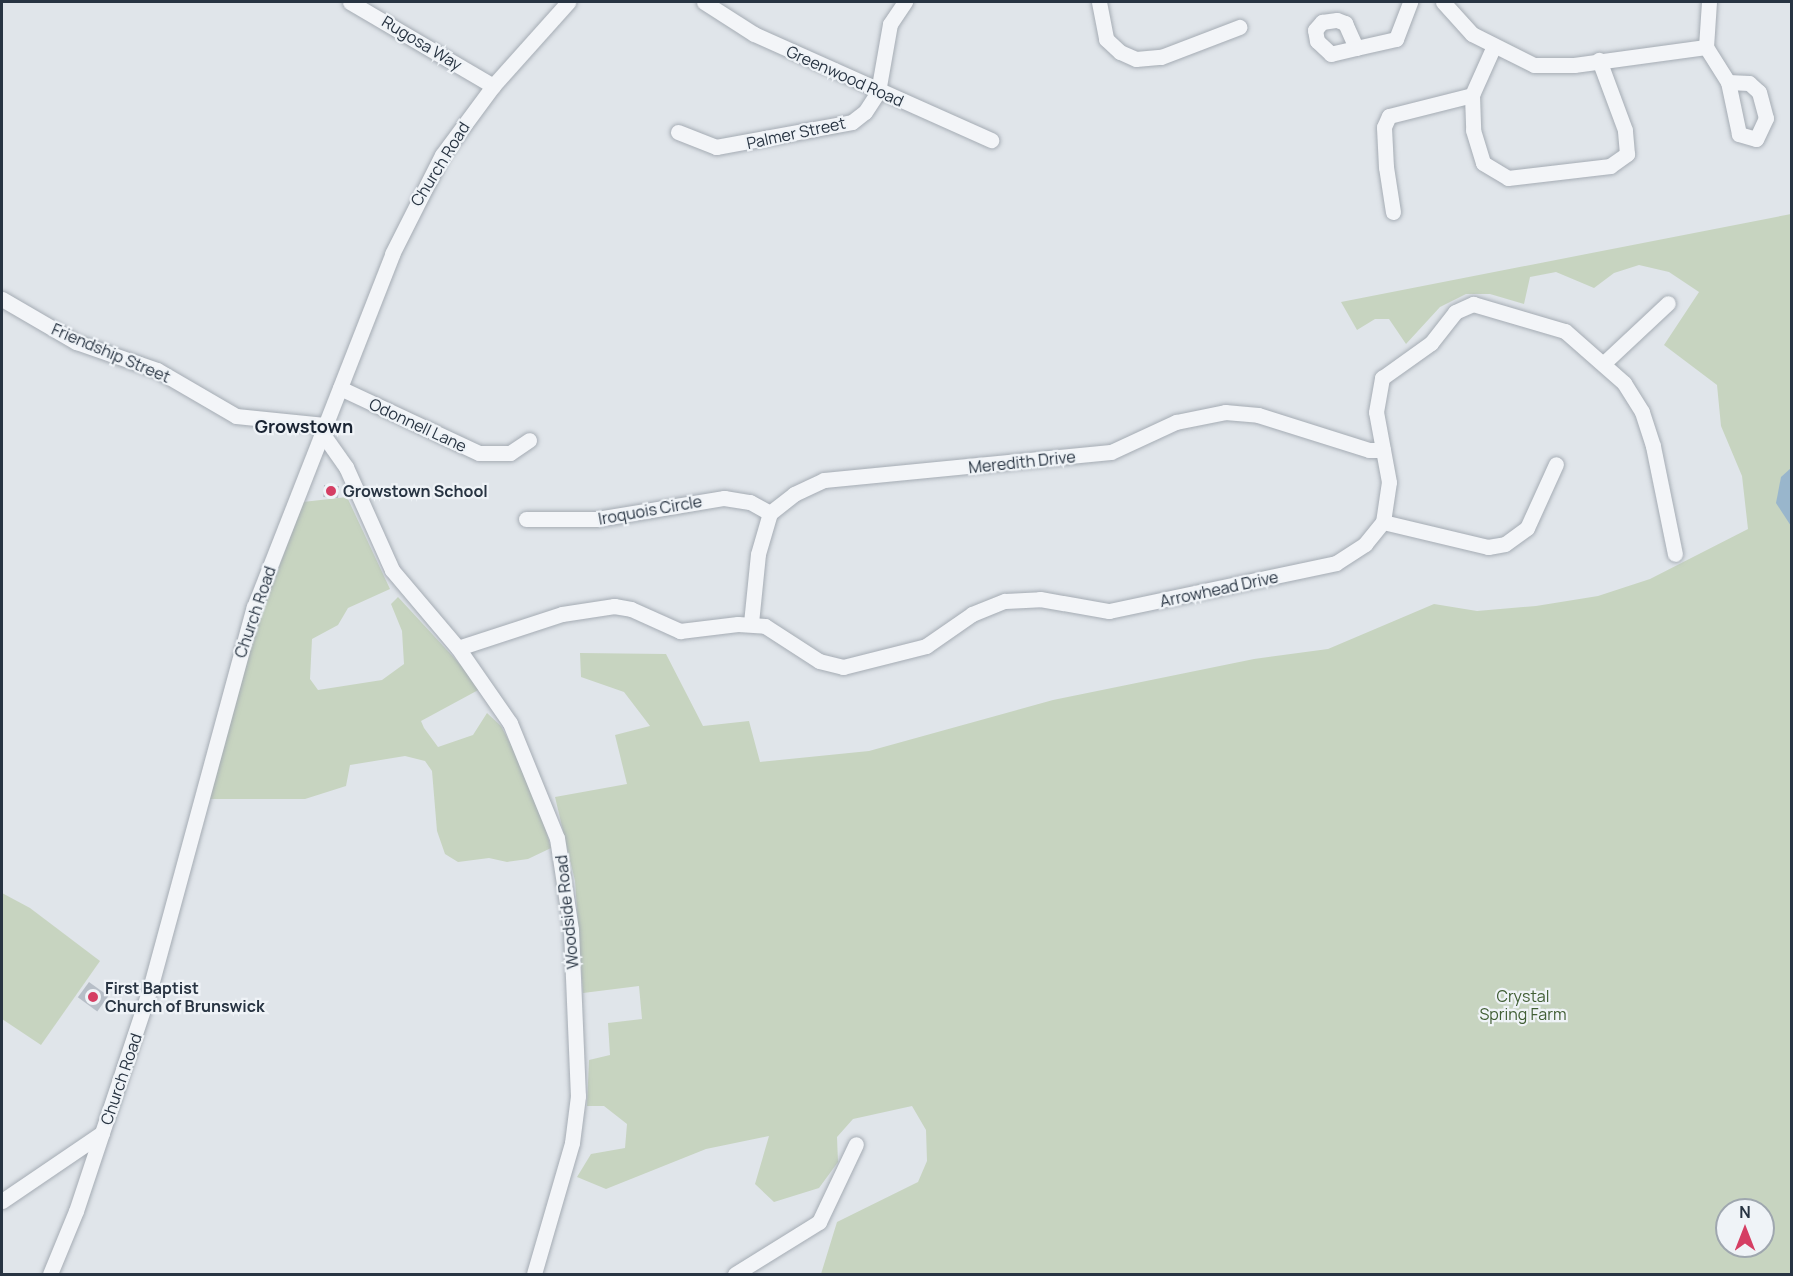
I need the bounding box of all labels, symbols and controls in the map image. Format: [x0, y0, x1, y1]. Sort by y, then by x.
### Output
street label: Rugosa Way [378, 12, 466, 74]
street label: Greenwood Road [783, 42, 907, 110]
street label: Palmer Street [745, 113, 847, 153]
street label: Church Road [407, 118, 473, 210]
street label: Friendship Street [49, 319, 173, 387]
street label: Odonnell Lane [366, 394, 470, 456]
district label: Growstown [255, 415, 353, 437]
street label: Meredith Drive [968, 447, 1076, 477]
place label: Growstown School [343, 481, 488, 501]
marker: Growstown School [324, 484, 338, 498]
street label: Iroquois Circle [597, 491, 703, 529]
street label: Church Road [230, 564, 280, 660]
street label: Arrowhead Drive [1158, 567, 1280, 611]
street label: Woodside Road [551, 854, 583, 970]
place label: First Baptist Church of Brunswick [105, 978, 265, 1016]
park label: Crystal Spring Farm [1480, 986, 1566, 1024]
marker: First Baptist Church of Brunswick [86, 990, 100, 1004]
street label: Church Road [96, 1031, 146, 1127]
north arrow [1715, 1198, 1775, 1258]
text: N [1739, 1201, 1751, 1223]

